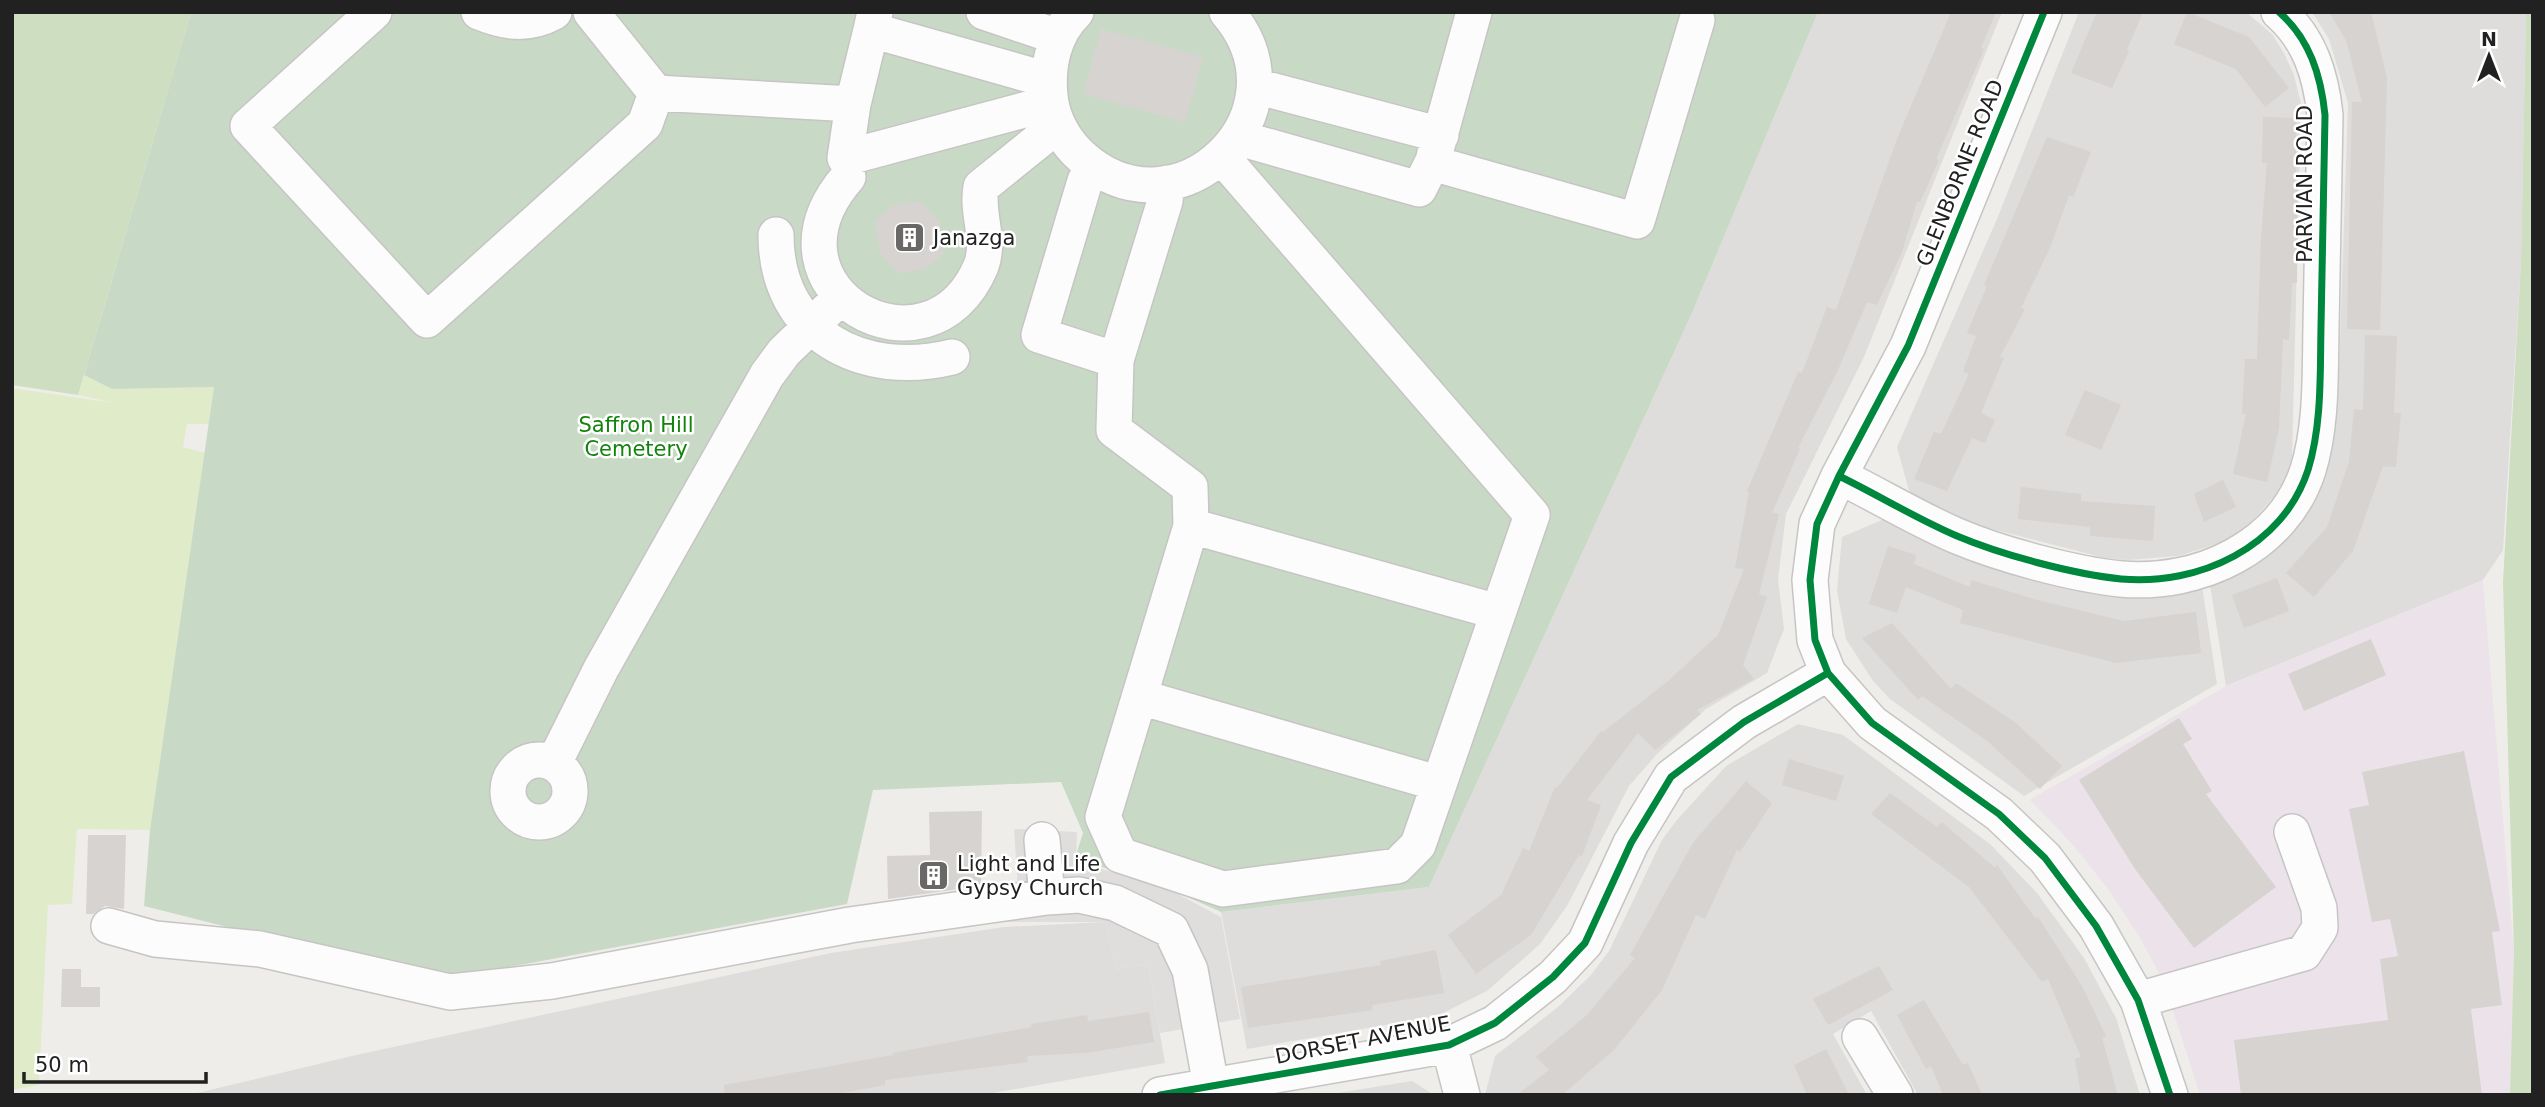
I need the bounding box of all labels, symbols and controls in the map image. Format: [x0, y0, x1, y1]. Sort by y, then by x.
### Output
north arrow [2454, 21, 2524, 91]
text: N [2481, 28, 2497, 50]
street label: GLENBORNE ROAD [1912, 76, 2008, 270]
street label: PARVIAN ROAD [2293, 105, 2317, 263]
building icon: Janazga [893, 221, 927, 255]
place label: Janazga [931, 226, 1015, 250]
park label: Saffron Hill Cemetery [579, 413, 693, 461]
place label: Light and Life Gypsy Church [957, 852, 1103, 900]
building icon: Light and Life Gypsy Church [917, 859, 951, 893]
street label: DORSET AVENUE [1273, 1011, 1453, 1069]
scale bar [24, 1040, 206, 1084]
text: 50 m [35, 1053, 89, 1077]

